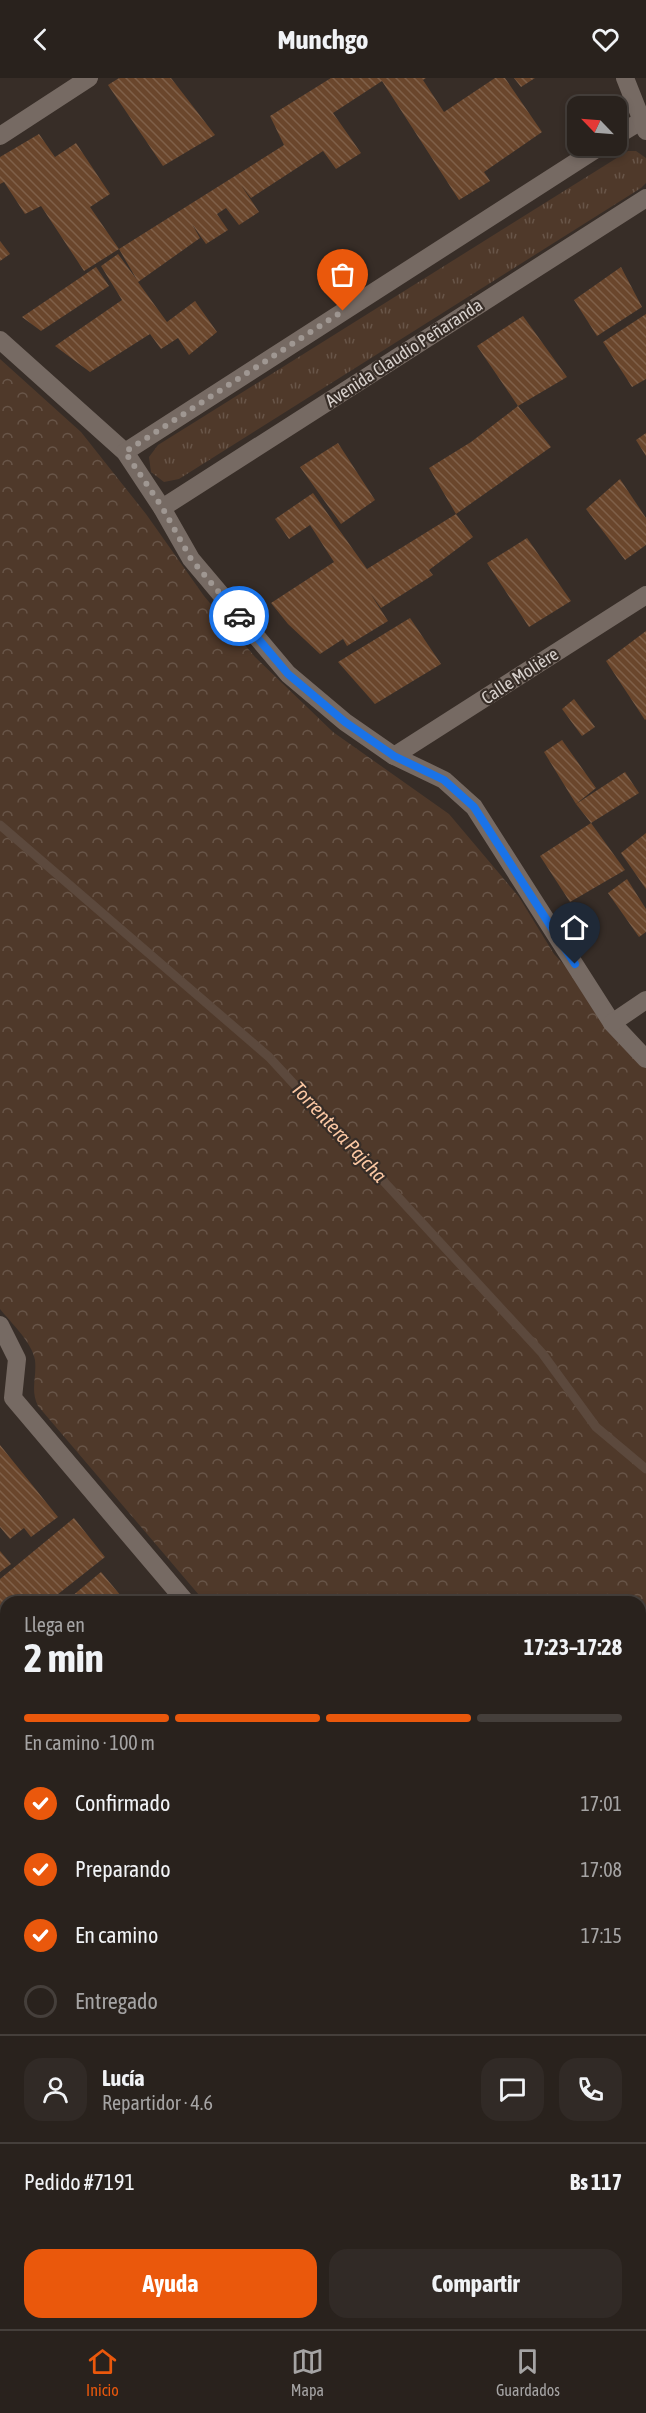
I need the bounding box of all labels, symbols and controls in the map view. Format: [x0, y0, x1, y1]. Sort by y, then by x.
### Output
icon: back [24, 23, 57, 56]
icon: heart [589, 23, 622, 56]
text: Munchgo [277, 24, 369, 55]
north arrow [567, 96, 627, 156]
map controls [567, 96, 627, 156]
pin [317, 249, 368, 311]
icon: bag [326, 258, 359, 291]
street label: Avenida Claudio Peñaranda [321, 294, 486, 411]
courier [209, 586, 269, 646]
icon: car [223, 600, 256, 633]
street label: Calle Molière [477, 643, 562, 708]
pin [549, 902, 600, 964]
icon: home [558, 911, 591, 944]
water label: Torrentera Pajcha [287, 1077, 392, 1187]
text: Llega en [24, 1613, 85, 1636]
text: 17:23–17:28 [524, 1634, 622, 1660]
text: 2 min [24, 1636, 104, 1680]
text: En camino · 100 m [24, 1731, 155, 1754]
icon: check [24, 1787, 57, 1820]
text: Confirmado [75, 1790, 170, 1816]
text: 17:01 [580, 1792, 622, 1815]
icon: check [24, 1853, 57, 1886]
text: Preparando [75, 1856, 171, 1882]
text: 17:08 [580, 1858, 622, 1881]
icon: check [24, 1919, 57, 1952]
text: En camino [75, 1922, 158, 1948]
text: 17:15 [581, 1924, 622, 1947]
text: Entregado [75, 1988, 158, 2014]
button: person [24, 2058, 87, 2121]
button: chat [481, 2058, 544, 2121]
button: phone [559, 2058, 622, 2121]
text: Lucía [102, 2065, 145, 2091]
text: Repartidor · 4.6 [102, 2091, 213, 2114]
text: Pedido #7191 [24, 2169, 135, 2195]
text: Bs 117 [570, 2169, 622, 2195]
button: Ayuda [24, 2249, 317, 2318]
button: Compartir [329, 2249, 622, 2318]
tab: Inicio [86, 2345, 119, 2399]
tab: Mapa [291, 2345, 324, 2399]
tab: Guardados [496, 2345, 560, 2399]

